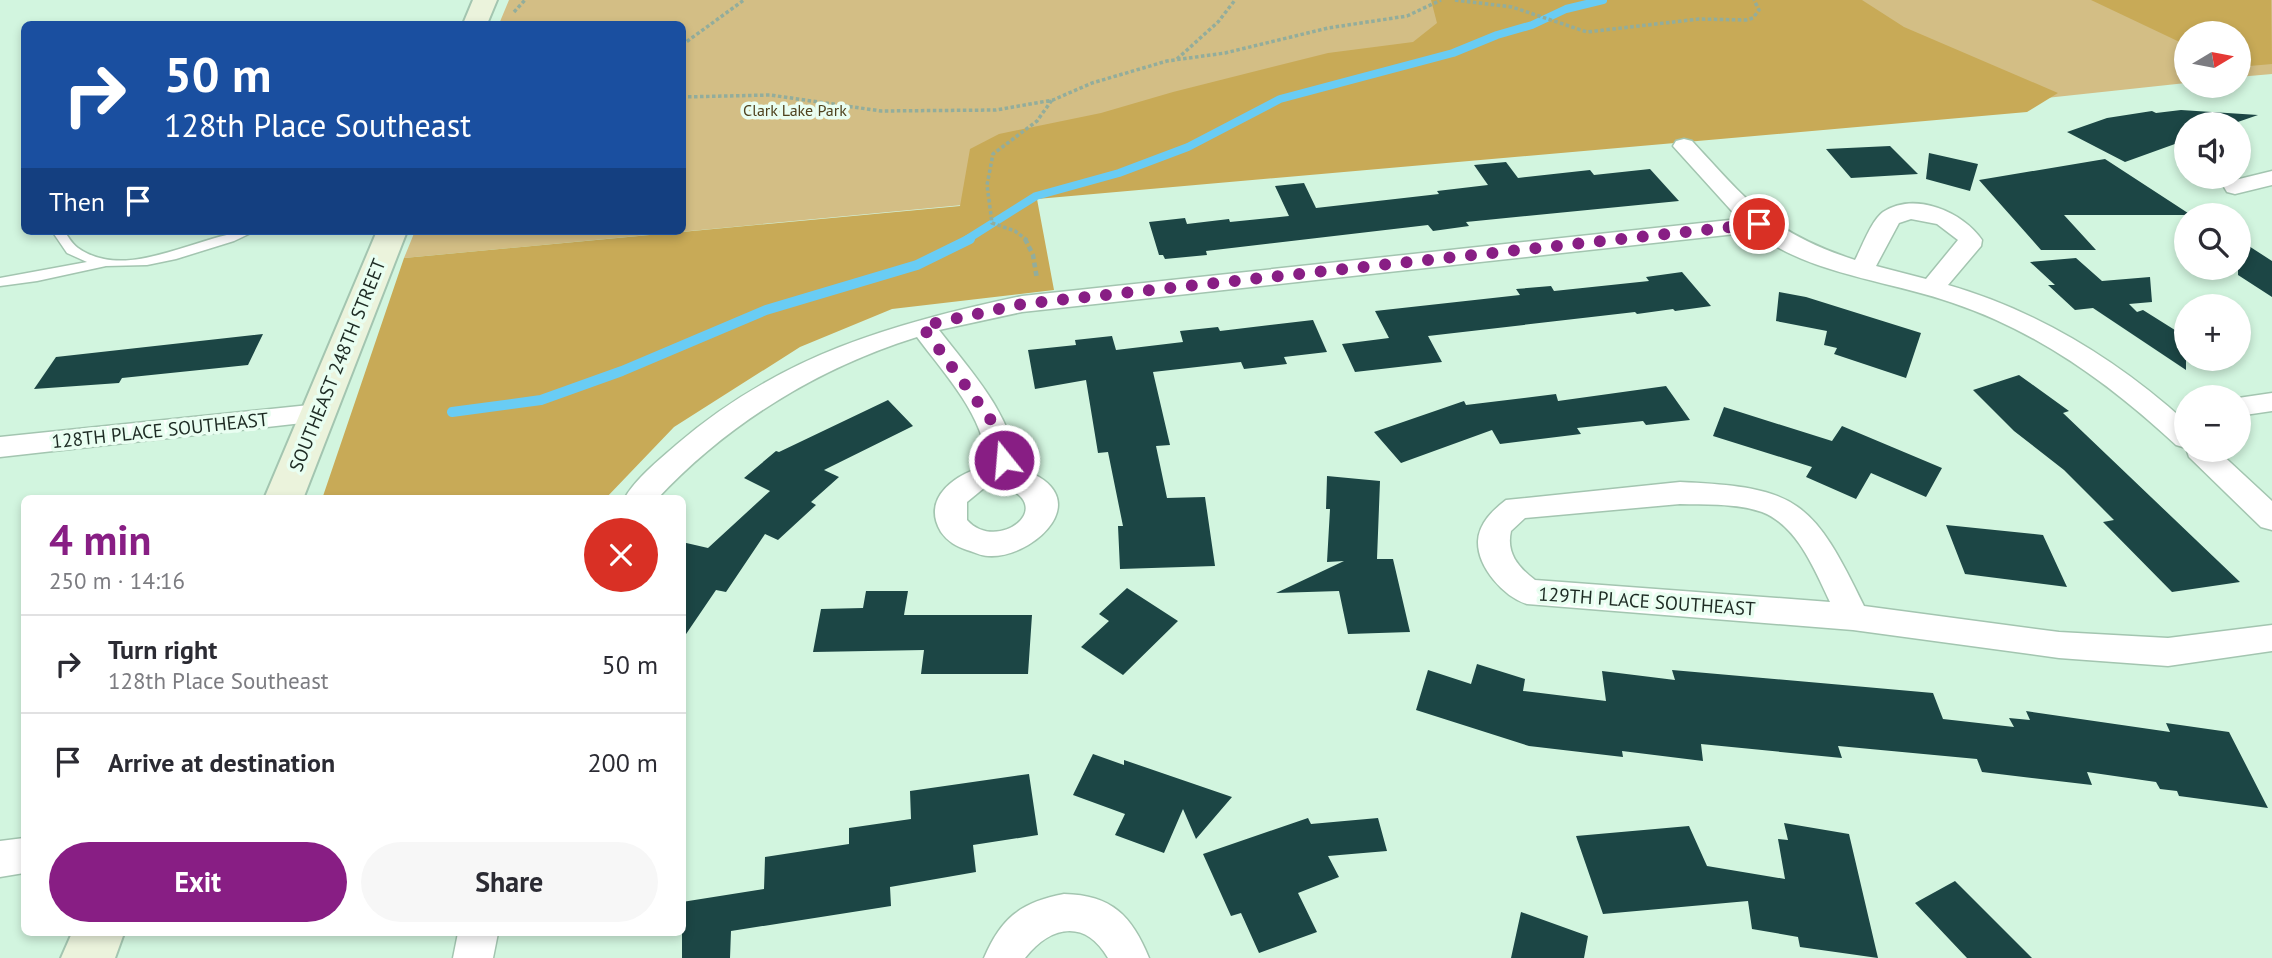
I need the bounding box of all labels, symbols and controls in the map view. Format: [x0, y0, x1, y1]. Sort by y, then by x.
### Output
north arrow [2174, 21, 2250, 98]
map controls [2174, 21, 2251, 462]
text: 50 m [164, 42, 271, 106]
icon: right [49, 49, 140, 140]
park label: Clark Lake Park [743, 100, 847, 120]
text: 128th Place Southeast [164, 104, 471, 146]
button: sound [2174, 112, 2251, 189]
icon: arrive [119, 182, 157, 220]
text: Then [49, 185, 105, 218]
pin [1729, 194, 1789, 254]
button: search [2174, 203, 2251, 280]
icon: arrive [1740, 205, 1778, 243]
street label: SOUTHEAST 248TH STREET [283, 255, 391, 475]
button: + [2174, 294, 2251, 371]
button: − [2174, 385, 2251, 462]
street label: 128TH PLACE SOUTHEAST [51, 407, 270, 453]
position arrow [967, 423, 1041, 497]
text: 4 min [49, 512, 151, 567]
button: close [584, 518, 658, 592]
text: 250 m · 14:16 [49, 566, 185, 595]
street label: 129TH PLACE SOUTHEAST [1538, 581, 1757, 621]
text: Turn right [108, 633, 217, 666]
icon: right [49, 645, 87, 683]
text: 50 m [602, 648, 658, 681]
text: 128th Place Southeast [108, 666, 329, 695]
icon: arrive [49, 743, 87, 781]
text: Arrive at destination [108, 746, 335, 779]
text: 200 m [587, 746, 658, 779]
button: Exit [49, 842, 347, 922]
button: Share [361, 842, 658, 922]

